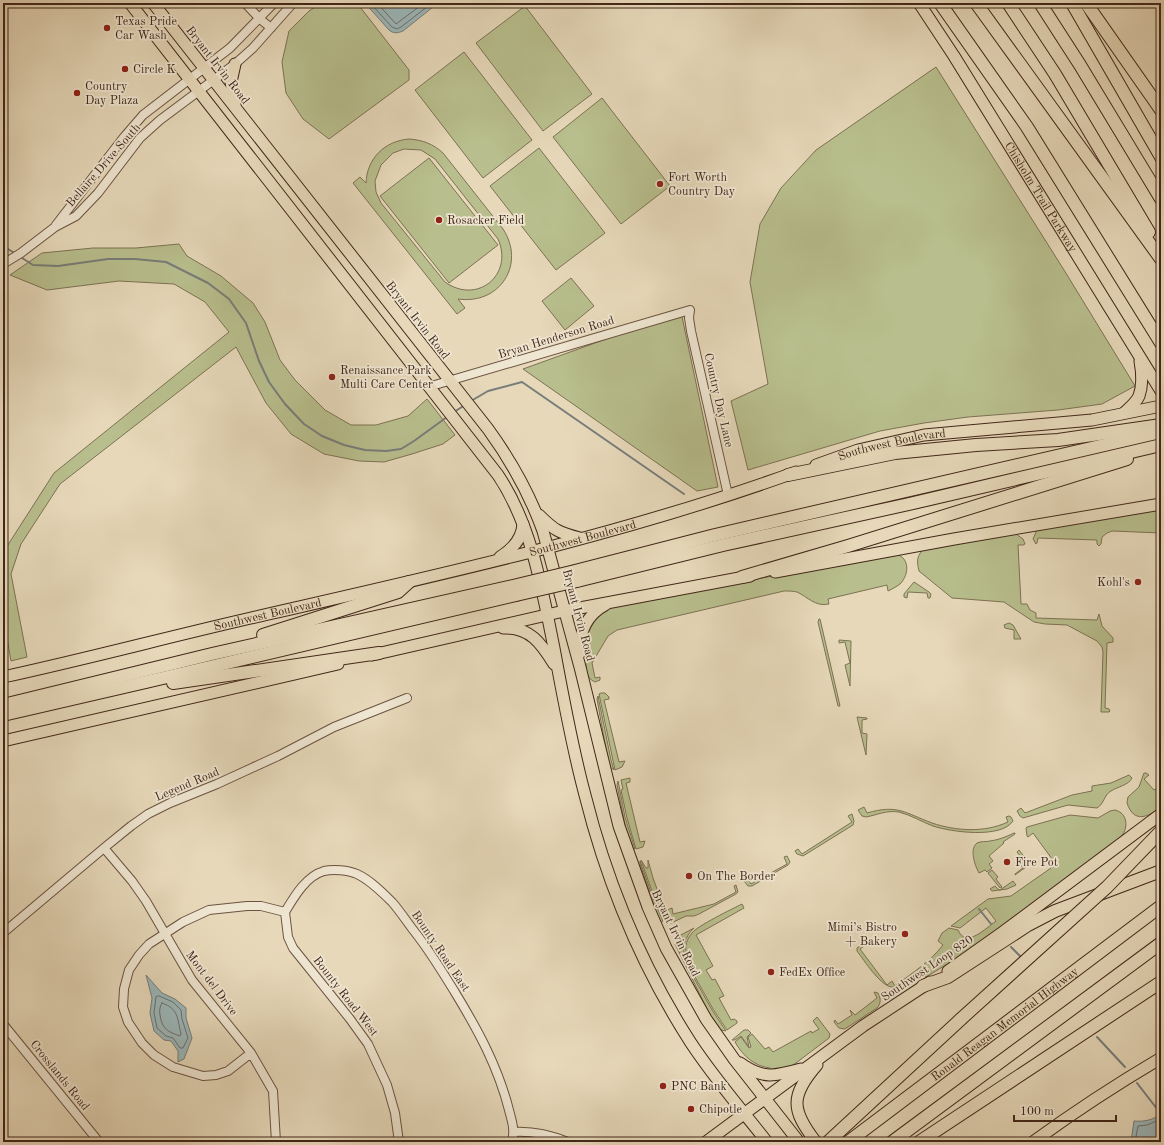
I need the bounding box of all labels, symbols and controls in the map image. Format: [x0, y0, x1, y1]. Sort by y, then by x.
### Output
place label: Texas Pride Car Wash [115, 16, 178, 42]
marker: Texas Pride Car Wash [102, 23, 112, 33]
street label: Bryant Irvin Road [183, 25, 251, 107]
marker: Circle K [120, 64, 130, 74]
place label: Circle K [133, 64, 176, 76]
place label: Country Day Plaza [85, 81, 138, 107]
marker: Country Day Plaza [72, 88, 82, 98]
street label: Bellaire Drive South [64, 121, 143, 210]
street label: Chisholm Trail Parkway [1002, 140, 1079, 255]
place label: Fort Worth Country Day [668, 172, 736, 198]
marker: Fort Worth Country Day [655, 179, 665, 189]
marker: Rosacker Field [434, 215, 444, 225]
place label: Rosacker Field [447, 215, 524, 227]
street label: Bryant Irvin Road [383, 280, 451, 362]
street label: Bryan Henderson Road [497, 315, 616, 361]
street label: Country Day Lane [701, 352, 735, 449]
place label: Renaissance Park Multi Care Center [340, 365, 433, 391]
marker: Renaissance Park Multi Care Center [327, 372, 337, 382]
street label: Southwest Boulevard [837, 428, 946, 464]
street label: Southwest Boulevard [528, 519, 638, 559]
street label: Bryant Irvin Road [560, 568, 596, 663]
place label: Kohl's [1097, 577, 1130, 589]
marker: Kohl's [1133, 577, 1143, 587]
street label: Southwest Boulevard [213, 597, 323, 633]
street label: Legend Road [154, 766, 221, 804]
marker: Fire Pot [1002, 857, 1012, 867]
place label: Fire Pot [1015, 857, 1058, 869]
marker: On The Border [684, 871, 694, 881]
place label: On The Border [697, 871, 775, 883]
street label: Bryant Irvin Road [649, 888, 701, 979]
street label: Bounty Road East [409, 909, 472, 994]
place label: Mimi’s Bistro + Bakery [827, 922, 898, 948]
marker: Mimi’s Bistro + Bakery [900, 929, 910, 939]
street label: Southwest Loop 820 [879, 934, 976, 1004]
street label: Mont del Drive [183, 949, 240, 1018]
street label: Bounty Road West [310, 954, 380, 1039]
street label: Ronald Reagan Memorial Highway [929, 965, 1081, 1084]
marker: FedEx Office [766, 967, 776, 977]
place label: FedEx Office [779, 967, 846, 979]
street label: Crosslands Road [27, 1038, 91, 1113]
marker: PNC Bank [658, 1081, 668, 1091]
place label: PNC Bank [671, 1081, 727, 1093]
scale bar [1014, 1097, 1116, 1123]
marker: Chipotle [686, 1104, 696, 1114]
place label: Chipotle [699, 1104, 742, 1116]
text: 100 m [1020, 1106, 1054, 1118]

